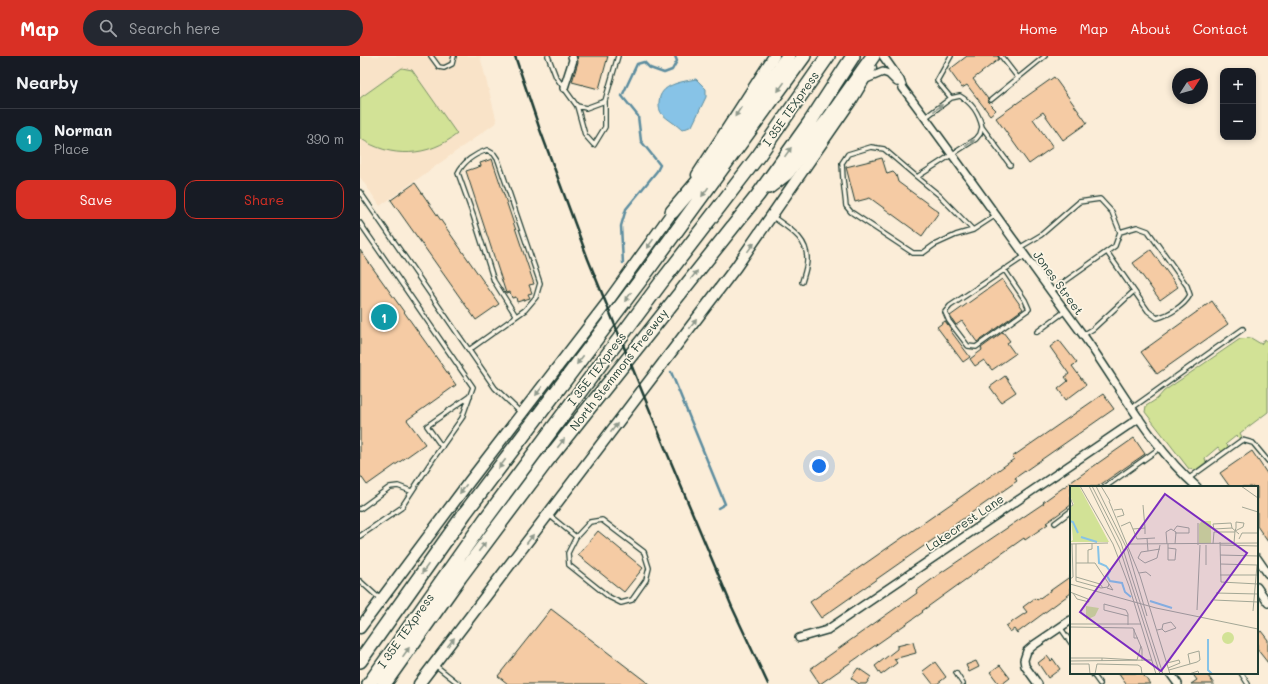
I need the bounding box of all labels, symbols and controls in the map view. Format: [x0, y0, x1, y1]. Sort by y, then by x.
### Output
search box [83, 10, 363, 46]
text: Map [20, 16, 59, 41]
icon: search [97, 17, 119, 39]
text: Search here [129, 18, 220, 38]
text: Home [1019, 19, 1057, 38]
text: Map [1079, 19, 1108, 38]
text: About [1130, 19, 1171, 38]
text: Contact [1193, 19, 1248, 38]
street label: I 35E TEXpress [758, 68, 822, 149]
north arrow [1172, 68, 1208, 104]
map controls [1220, 68, 1256, 140]
button: + [1220, 68, 1256, 104]
text: Nearby [16, 71, 78, 93]
one-way arrow [777, 82, 786, 93]
one-way arrow [933, 103, 944, 112]
button: − [1220, 104, 1256, 140]
one-way arrow [734, 107, 742, 117]
text: Norman [54, 120, 112, 140]
text: 1 [26, 130, 32, 147]
text: 390 m [306, 130, 344, 147]
one-way arrow [965, 139, 976, 147]
text: Place [54, 140, 89, 157]
one-way arrow [784, 147, 793, 158]
button: Save [16, 180, 176, 219]
button: Share [184, 180, 344, 219]
one-way arrow [701, 187, 709, 198]
one-way arrow [645, 238, 654, 249]
one-way arrow [747, 242, 755, 252]
street label: Jones Street [1030, 247, 1088, 318]
one-way arrow [690, 270, 698, 281]
one-way arrow [624, 292, 632, 302]
pin: 1 [371, 302, 397, 332]
street label: North Stemmons Freeway [566, 305, 671, 434]
one-way arrow [689, 319, 697, 330]
street label: I 35E TEXpress [563, 328, 629, 408]
one-way arrow [576, 355, 584, 366]
one-way arrow [535, 386, 543, 397]
one-way arrow [610, 422, 618, 433]
one-way arrow [556, 438, 565, 449]
your location [809, 456, 829, 476]
one-way arrow [498, 459, 506, 469]
one-way arrow [459, 483, 468, 494]
inset map [1070, 486, 1258, 674]
street label: Lakecrest Lane [922, 490, 1007, 554]
one-way arrow [526, 533, 534, 544]
one-way arrow [478, 542, 486, 552]
one-way arrow [421, 564, 429, 574]
street label: I 35E TEXpress [373, 590, 437, 671]
one-way arrow [447, 636, 455, 647]
one-way arrow [402, 647, 410, 657]

